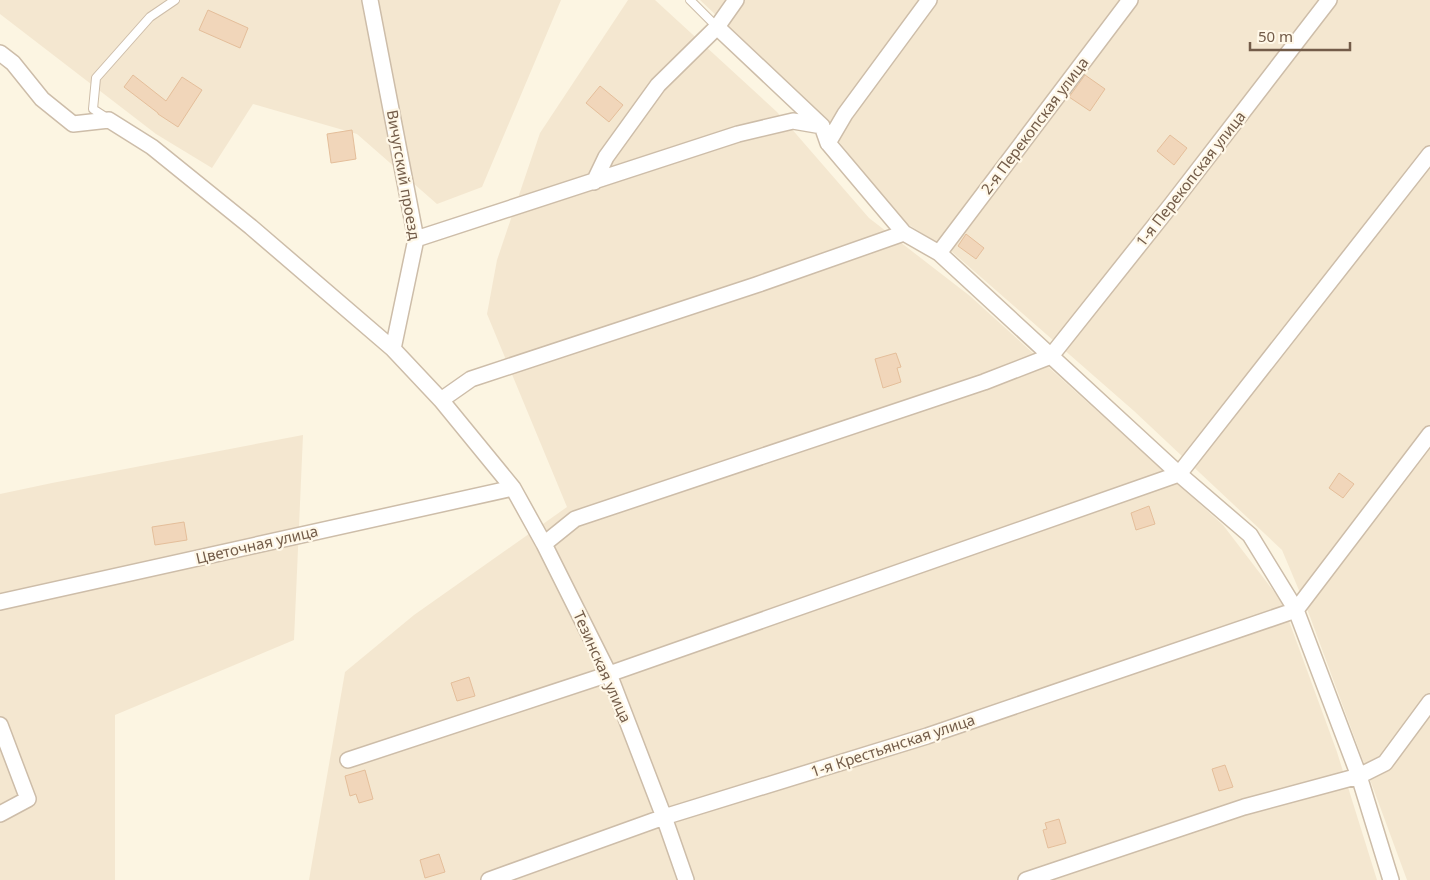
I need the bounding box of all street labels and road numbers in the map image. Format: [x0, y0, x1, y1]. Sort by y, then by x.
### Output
street label: 2-я Перекопская улица [976, 53, 1092, 198]
street label: 1-я Перекопская улица [1131, 107, 1249, 250]
street label: Вичугский проезд [383, 108, 425, 241]
street label: Цветочная улица [194, 520, 320, 568]
street label: Тезинская улица [569, 608, 637, 726]
street label: 1-я Крестьянская улица [808, 709, 977, 781]

